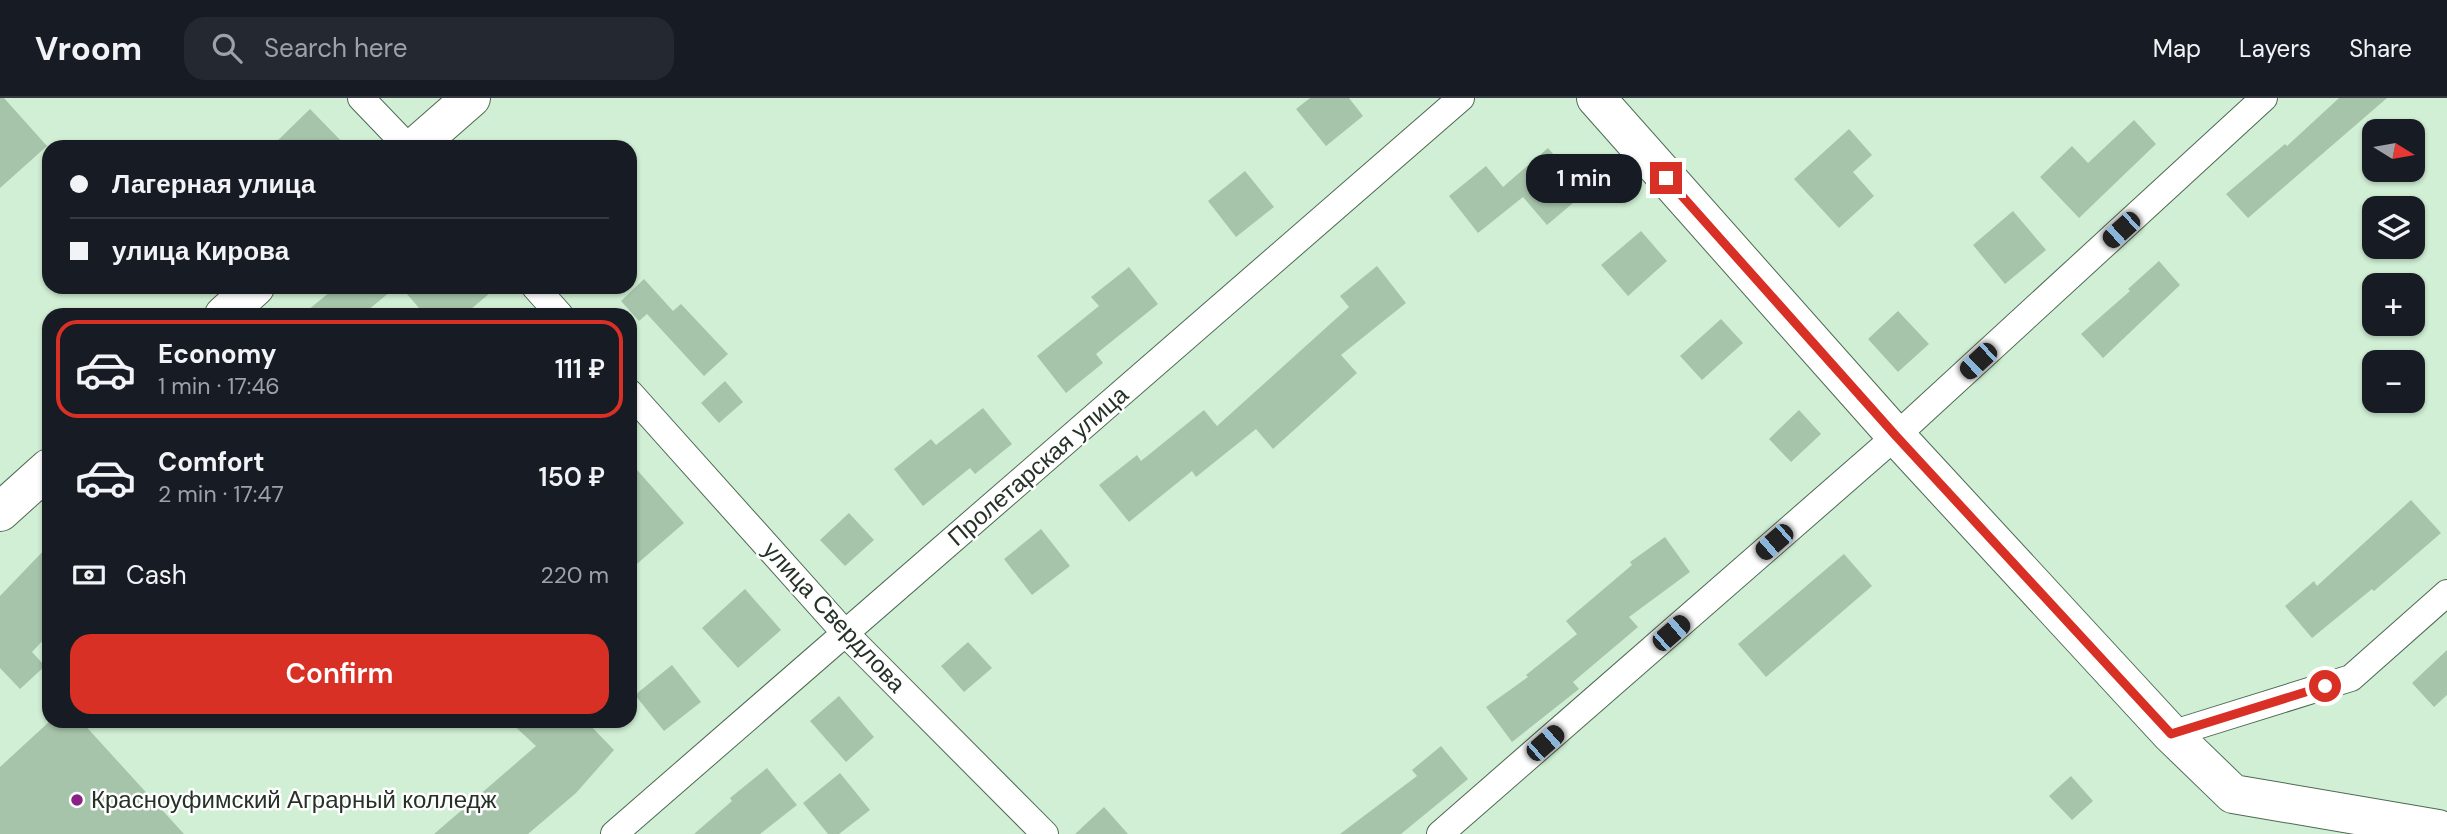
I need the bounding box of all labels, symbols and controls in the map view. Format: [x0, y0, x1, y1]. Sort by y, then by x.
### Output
search box [184, 17, 674, 80]
text: Vroom [35, 27, 142, 70]
icon: search [208, 29, 246, 67]
text: Search here [264, 31, 408, 65]
text: Map [2153, 33, 2201, 64]
text: Layers [2239, 33, 2311, 64]
text: Share [2349, 33, 2412, 64]
north arrow [2362, 119, 2426, 182]
map controls [2362, 119, 2425, 413]
callout: 1 min [1526, 154, 1642, 202]
route end [1650, 162, 1682, 194]
text: 1 min [1557, 163, 1611, 193]
text: Лагерная улица [112, 167, 315, 201]
button: layers [2362, 196, 2425, 259]
car [2099, 208, 2144, 252]
text: улица Кирова [112, 234, 289, 268]
button: + [2362, 273, 2425, 336]
text: Economy [158, 337, 276, 371]
icon: car [74, 338, 137, 401]
car [1956, 339, 2001, 383]
button: − [2362, 350, 2425, 413]
text: 111 ₽ [555, 352, 605, 386]
text: 1 min · 17:46 [158, 371, 280, 401]
street label: Пролетарская улица [941, 378, 1135, 552]
text: Comfort [158, 445, 264, 479]
icon: car [74, 446, 137, 509]
text: 150 ₽ [539, 460, 605, 494]
text: 2 min · 17:47 [158, 479, 284, 509]
car [1752, 520, 1797, 564]
street label: улица Свердлова [756, 534, 913, 699]
icon: cash [70, 556, 108, 594]
text: Cash [126, 558, 187, 592]
text: 220 m [540, 560, 609, 590]
car [1649, 611, 1694, 655]
button: Confirm [70, 634, 609, 714]
route start [2309, 670, 2341, 702]
car [1523, 721, 1568, 765]
place label: Красноуфимский Аграрный колледж [91, 784, 497, 815]
marker: Красноуфимский Аграрный колледж [69, 792, 85, 808]

